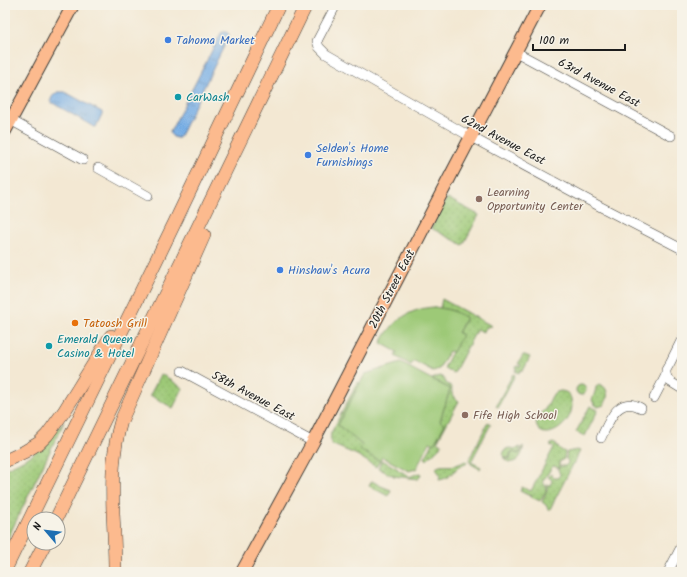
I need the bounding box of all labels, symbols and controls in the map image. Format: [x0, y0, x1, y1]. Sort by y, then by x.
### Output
scale bar [533, 26, 625, 52]
place label: Tahoma Market [176, 31, 255, 50]
text: 100 m [539, 31, 570, 50]
marker: Tahoma Market [163, 35, 173, 45]
street label: 63rd Avenue East [554, 53, 644, 113]
place label: CarWash [186, 88, 229, 107]
marker: CarWash [173, 92, 183, 102]
street label: 62nd Avenue East [457, 110, 549, 170]
place label: Selden's Home Furnishings [316, 139, 389, 172]
marker: Selden's Home Furnishings [303, 150, 313, 160]
place label: Learning Opportunity Center [487, 183, 584, 216]
marker: Learning Opportunity Center [474, 194, 484, 204]
street label: 20th Street East [364, 246, 420, 332]
place label: Hinshaw's Acura [288, 261, 371, 280]
marker: Hinshaw's Acura [275, 265, 285, 275]
place label: Tatoosh Grill [83, 314, 147, 333]
marker: Tatoosh Grill [70, 318, 80, 328]
place label: Emerald Queen Casino & Hotel [57, 330, 134, 363]
marker: Emerald Queen Casino & Hotel [44, 341, 54, 351]
street label: 58th Avenue East [208, 366, 298, 426]
place label: Fife High School [473, 406, 557, 425]
marker: Fife High School [460, 410, 470, 420]
north arrow [26, 511, 66, 551]
text: N [28, 519, 48, 534]

